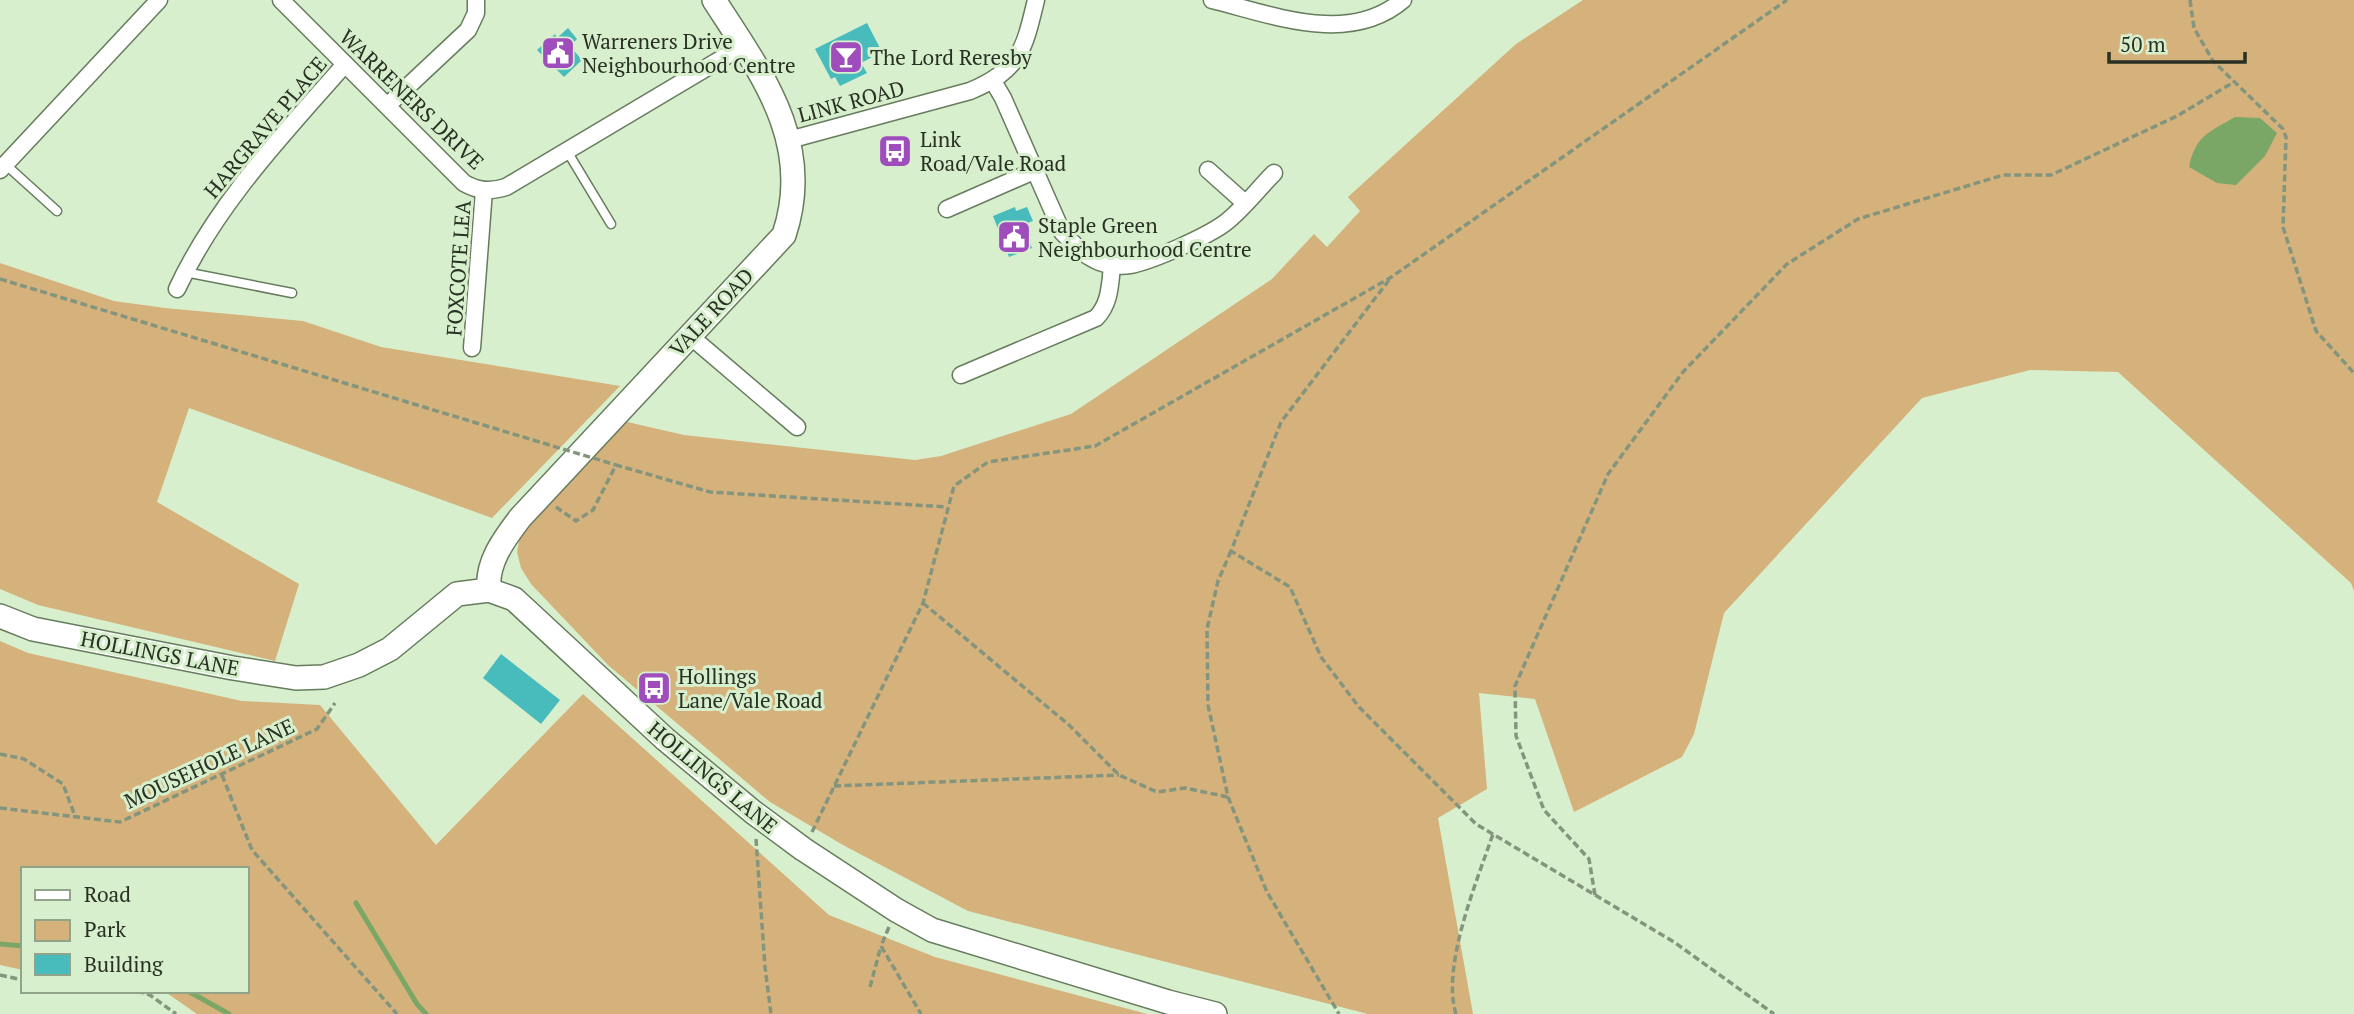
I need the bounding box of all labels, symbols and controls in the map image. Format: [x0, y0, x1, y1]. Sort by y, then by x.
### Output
scale bar [2109, 21, 2246, 65]
street label: WARRENERS DRIVE [334, 23, 490, 175]
place label: Warreners Drive Neighbourhood Centre [582, 27, 796, 79]
text: 50 m [2120, 30, 2166, 58]
public building icon: Warreners Drive Neighbourhood Centre [539, 34, 577, 72]
bar icon: The Lord Reresby [827, 38, 865, 76]
place label: The Lord Reresby [870, 43, 1032, 71]
street label: HARGRAVE PLACE [197, 50, 333, 204]
street label: LINK ROAD [795, 73, 907, 129]
place label: Link Road/Vale Road [920, 125, 1067, 177]
bus stop icon: Link Road/Vale Road [876, 132, 914, 170]
street label: FOXCOTE LEA [439, 198, 477, 337]
place label: Staple Green Neighbourhood Centre [1038, 211, 1252, 263]
public building icon: Staple Green Neighbourhood Centre [995, 218, 1033, 256]
street label: VALE ROAD [663, 262, 759, 362]
street label: HOLLINGS LANE [78, 624, 242, 682]
place label: Hollings Lane/Vale Road [678, 662, 823, 714]
bus stop icon: Hollings Lane/Vale Road [635, 669, 673, 707]
street label: MOUSEHOLE LANE [119, 711, 299, 815]
street label: HOLLINGS LANE [642, 715, 784, 839]
legend [21, 867, 248, 993]
text: Road [84, 880, 131, 908]
text: Park [84, 915, 126, 943]
text: Building [84, 950, 164, 978]

